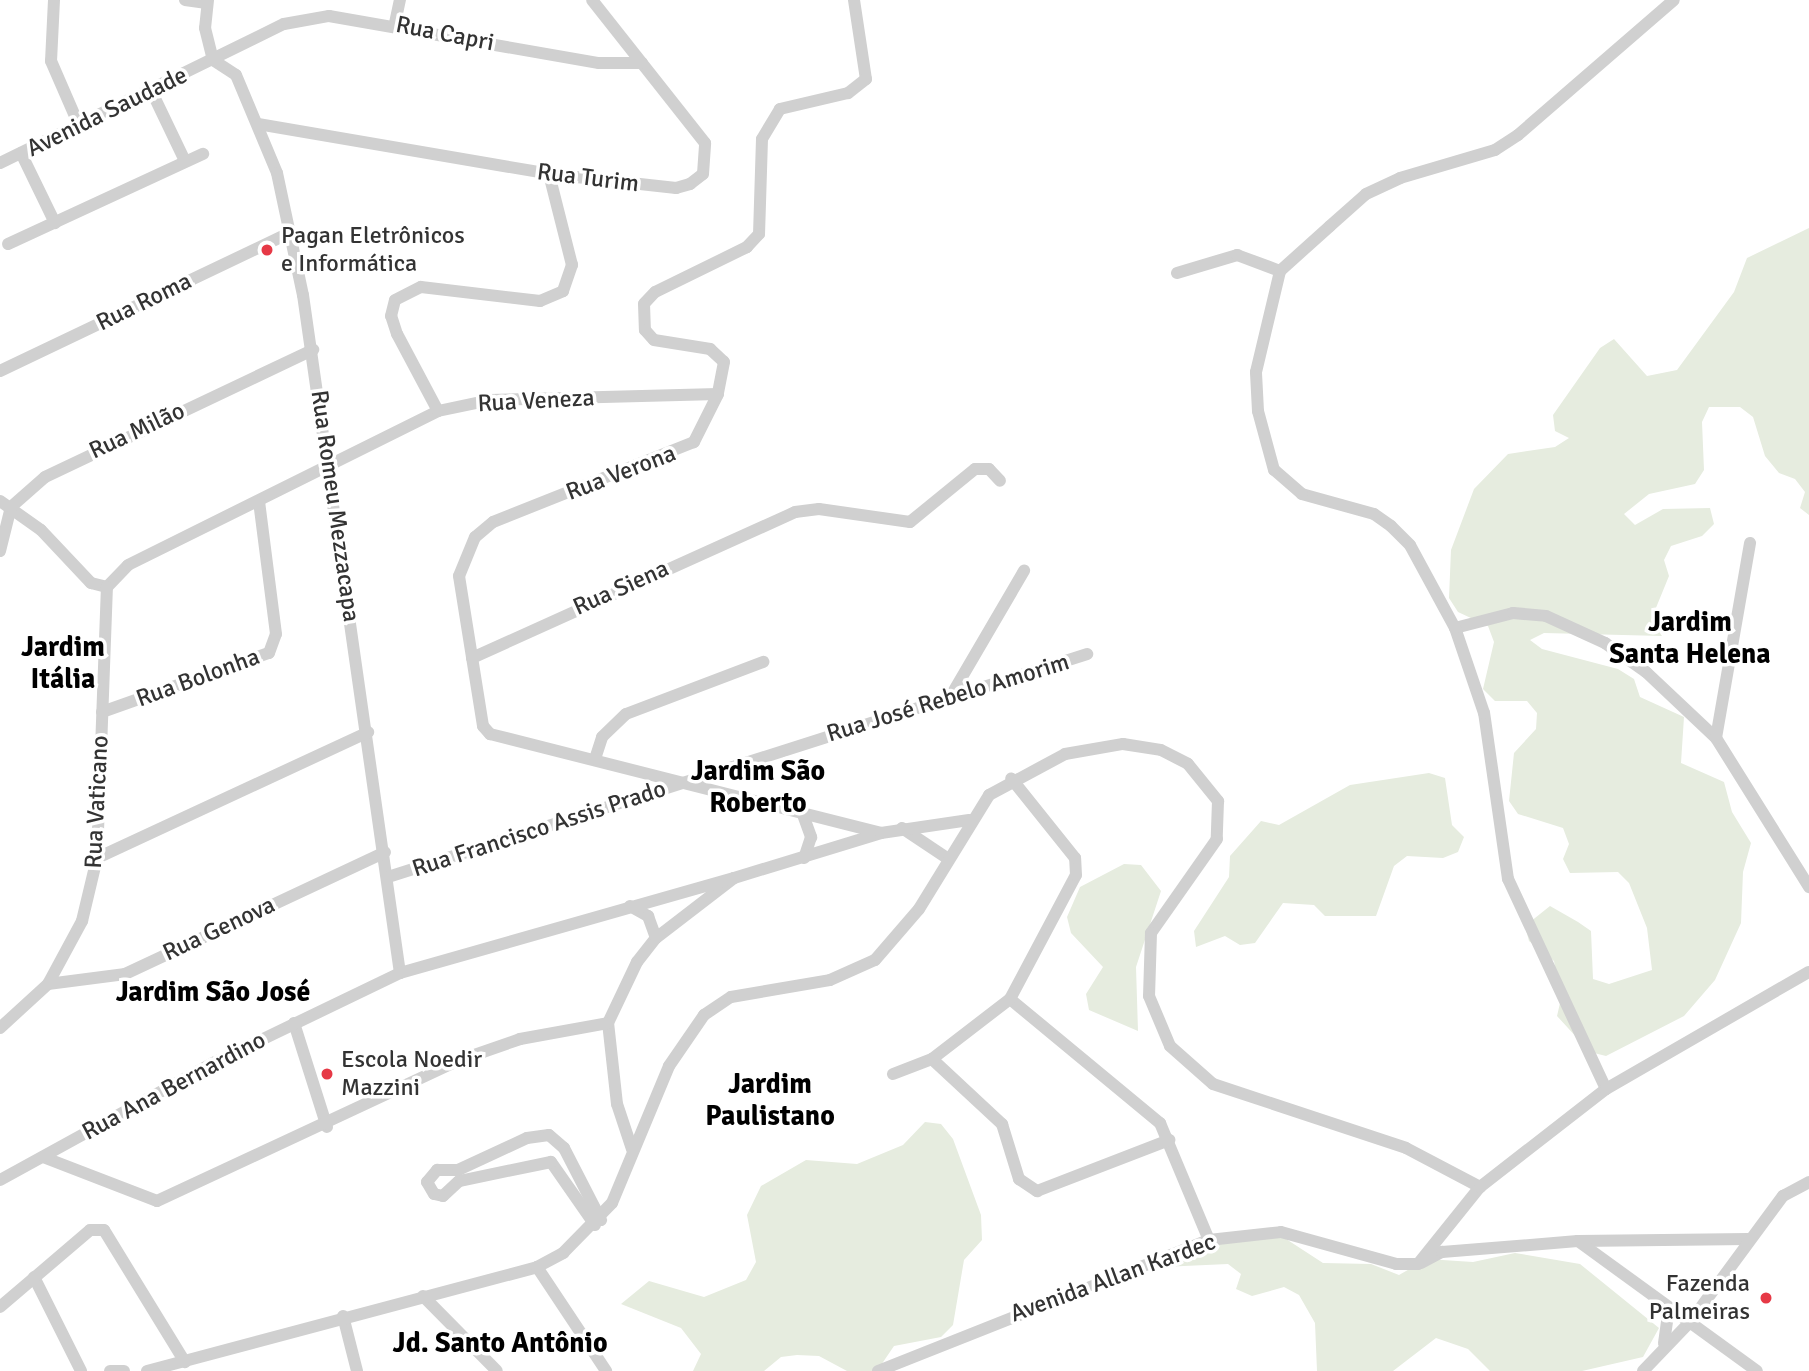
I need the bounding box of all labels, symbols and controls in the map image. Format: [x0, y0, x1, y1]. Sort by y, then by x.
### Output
street label: Rua Capri [393, 10, 497, 58]
street label: Avenida Saudade [22, 61, 192, 163]
street label: Rua Turim [535, 157, 641, 199]
place label: Pagan Eletrônicos e Informática [281, 222, 465, 278]
marker: Pagan Eletrônicos e Informática [259, 242, 275, 258]
street label: Rua Roma [92, 267, 196, 337]
street label: Rua Veneza [477, 384, 595, 418]
street label: Rua Romeu Mezzacapa [304, 388, 366, 624]
street label: Rua Milão [85, 396, 189, 466]
street label: Rua Verona [562, 439, 680, 507]
street label: Rua Siena [569, 554, 673, 622]
district label: Jardim Santa Helena [1609, 605, 1771, 671]
district label: Jardim Itália [21, 630, 105, 696]
street label: Rua Bolonha [132, 642, 264, 714]
street label: Rua José Rebelo Amorim [823, 647, 1073, 749]
street label: Rua Vaticano [79, 735, 115, 869]
district label: Jardim São Roberto [691, 754, 825, 820]
street label: Rua Francisco Assis Prado [409, 774, 669, 884]
street label: Rua Genova [158, 891, 280, 967]
district label: Jardim São José [116, 975, 310, 1009]
street label: Rua Ana Bernardino [77, 1025, 271, 1147]
place label: Escola Noedir Mazzini [341, 1046, 482, 1102]
marker: Escola Noedir Mazzini [319, 1066, 335, 1082]
district label: Jardim Paulistano [705, 1067, 835, 1133]
street label: Avenida Allan Kardec [1006, 1227, 1220, 1329]
place label: Fazenda Palmeiras [1649, 1270, 1750, 1326]
marker: Fazenda Palmeiras [1756, 1288, 1776, 1308]
district label: Jd. Santo Antônio [392, 1326, 608, 1360]

